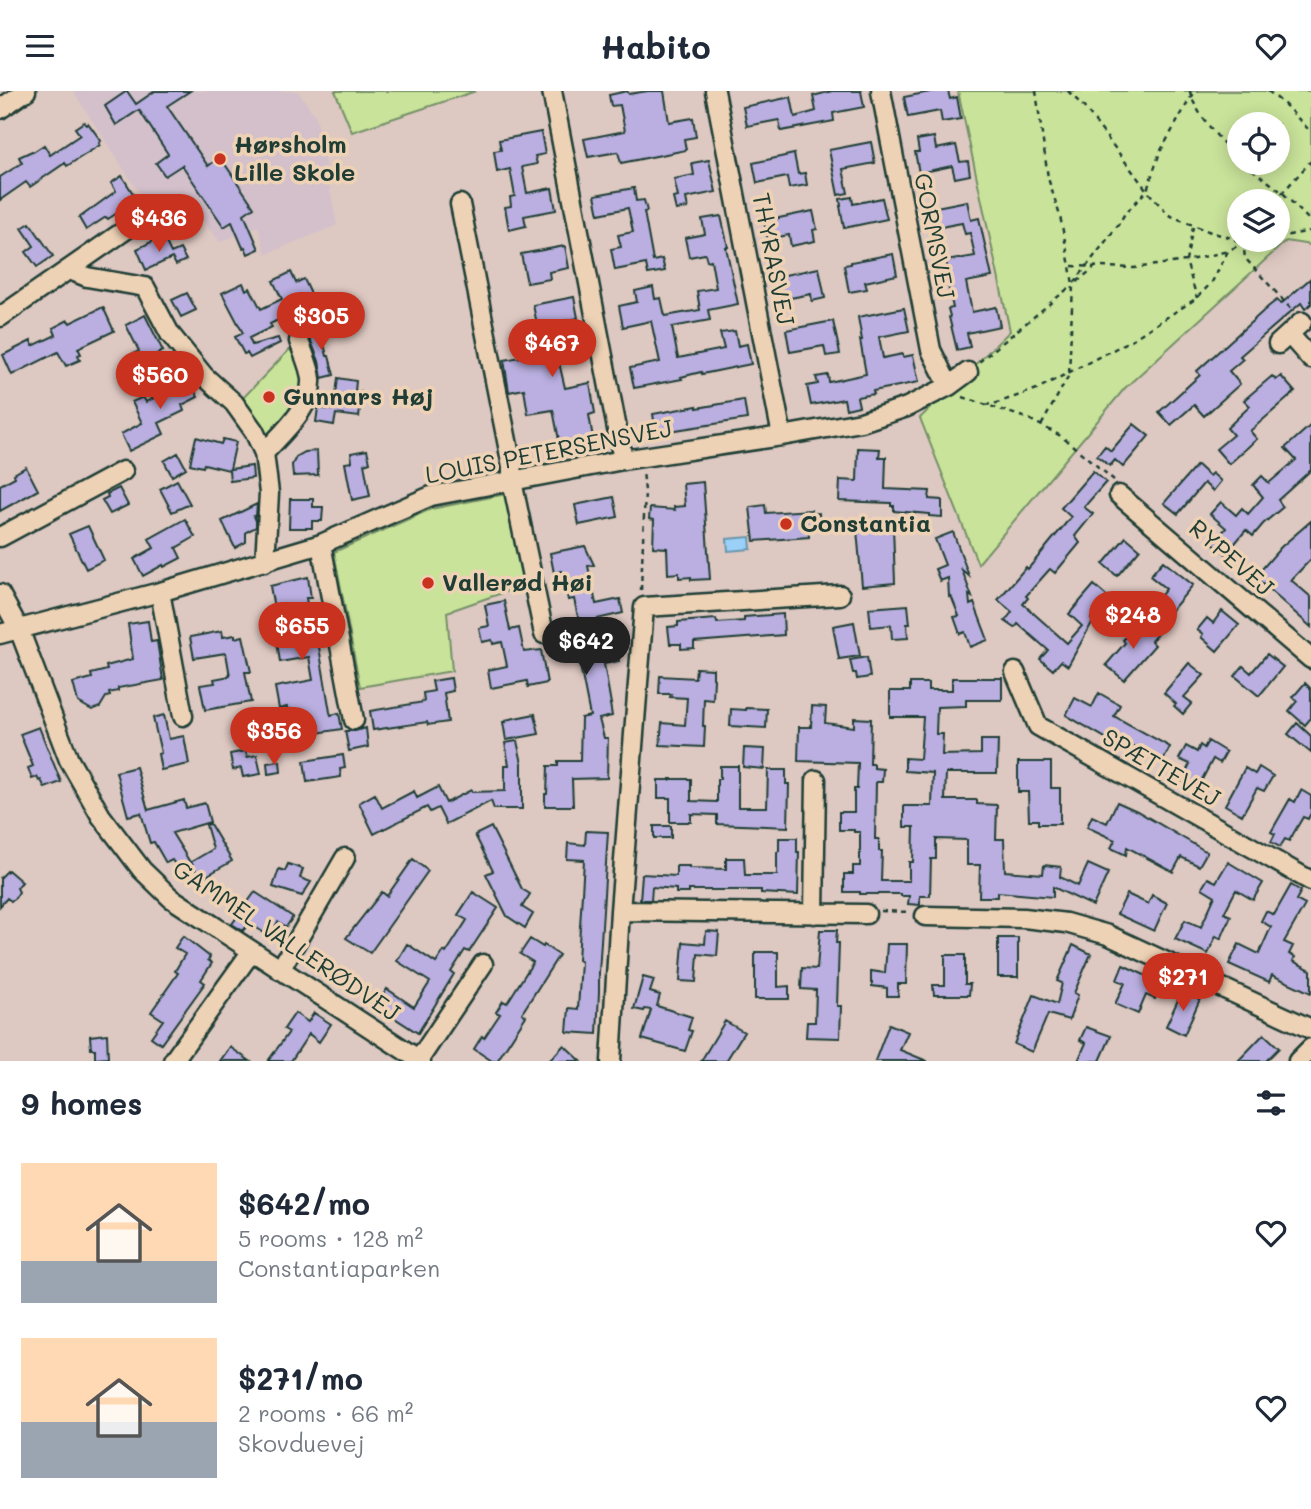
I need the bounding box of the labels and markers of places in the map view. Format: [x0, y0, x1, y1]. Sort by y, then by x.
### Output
place label: Hørsholm Lille Skole [234, 128, 355, 187]
marker: Hørsholm Lille Skole [212, 151, 228, 167]
pin: $436 [118, 195, 200, 254]
pin: $305 [280, 293, 362, 352]
pin: $467 [511, 320, 593, 379]
pin: $560 [119, 351, 201, 411]
place label: Gunnars Høj [283, 380, 434, 411]
marker: Gunnars Høj [261, 389, 277, 405]
place label: Constantia [800, 507, 931, 538]
marker: Constantia [778, 516, 794, 532]
place label: Vallerød Høi [442, 566, 593, 597]
marker: Vallerød Høi [420, 575, 436, 591]
pin: $248 [1092, 591, 1174, 651]
pin: $655 [261, 603, 343, 662]
pin: $642 [545, 617, 627, 677]
pin: $356 [233, 707, 315, 767]
pin: $271 [1142, 953, 1224, 1013]

